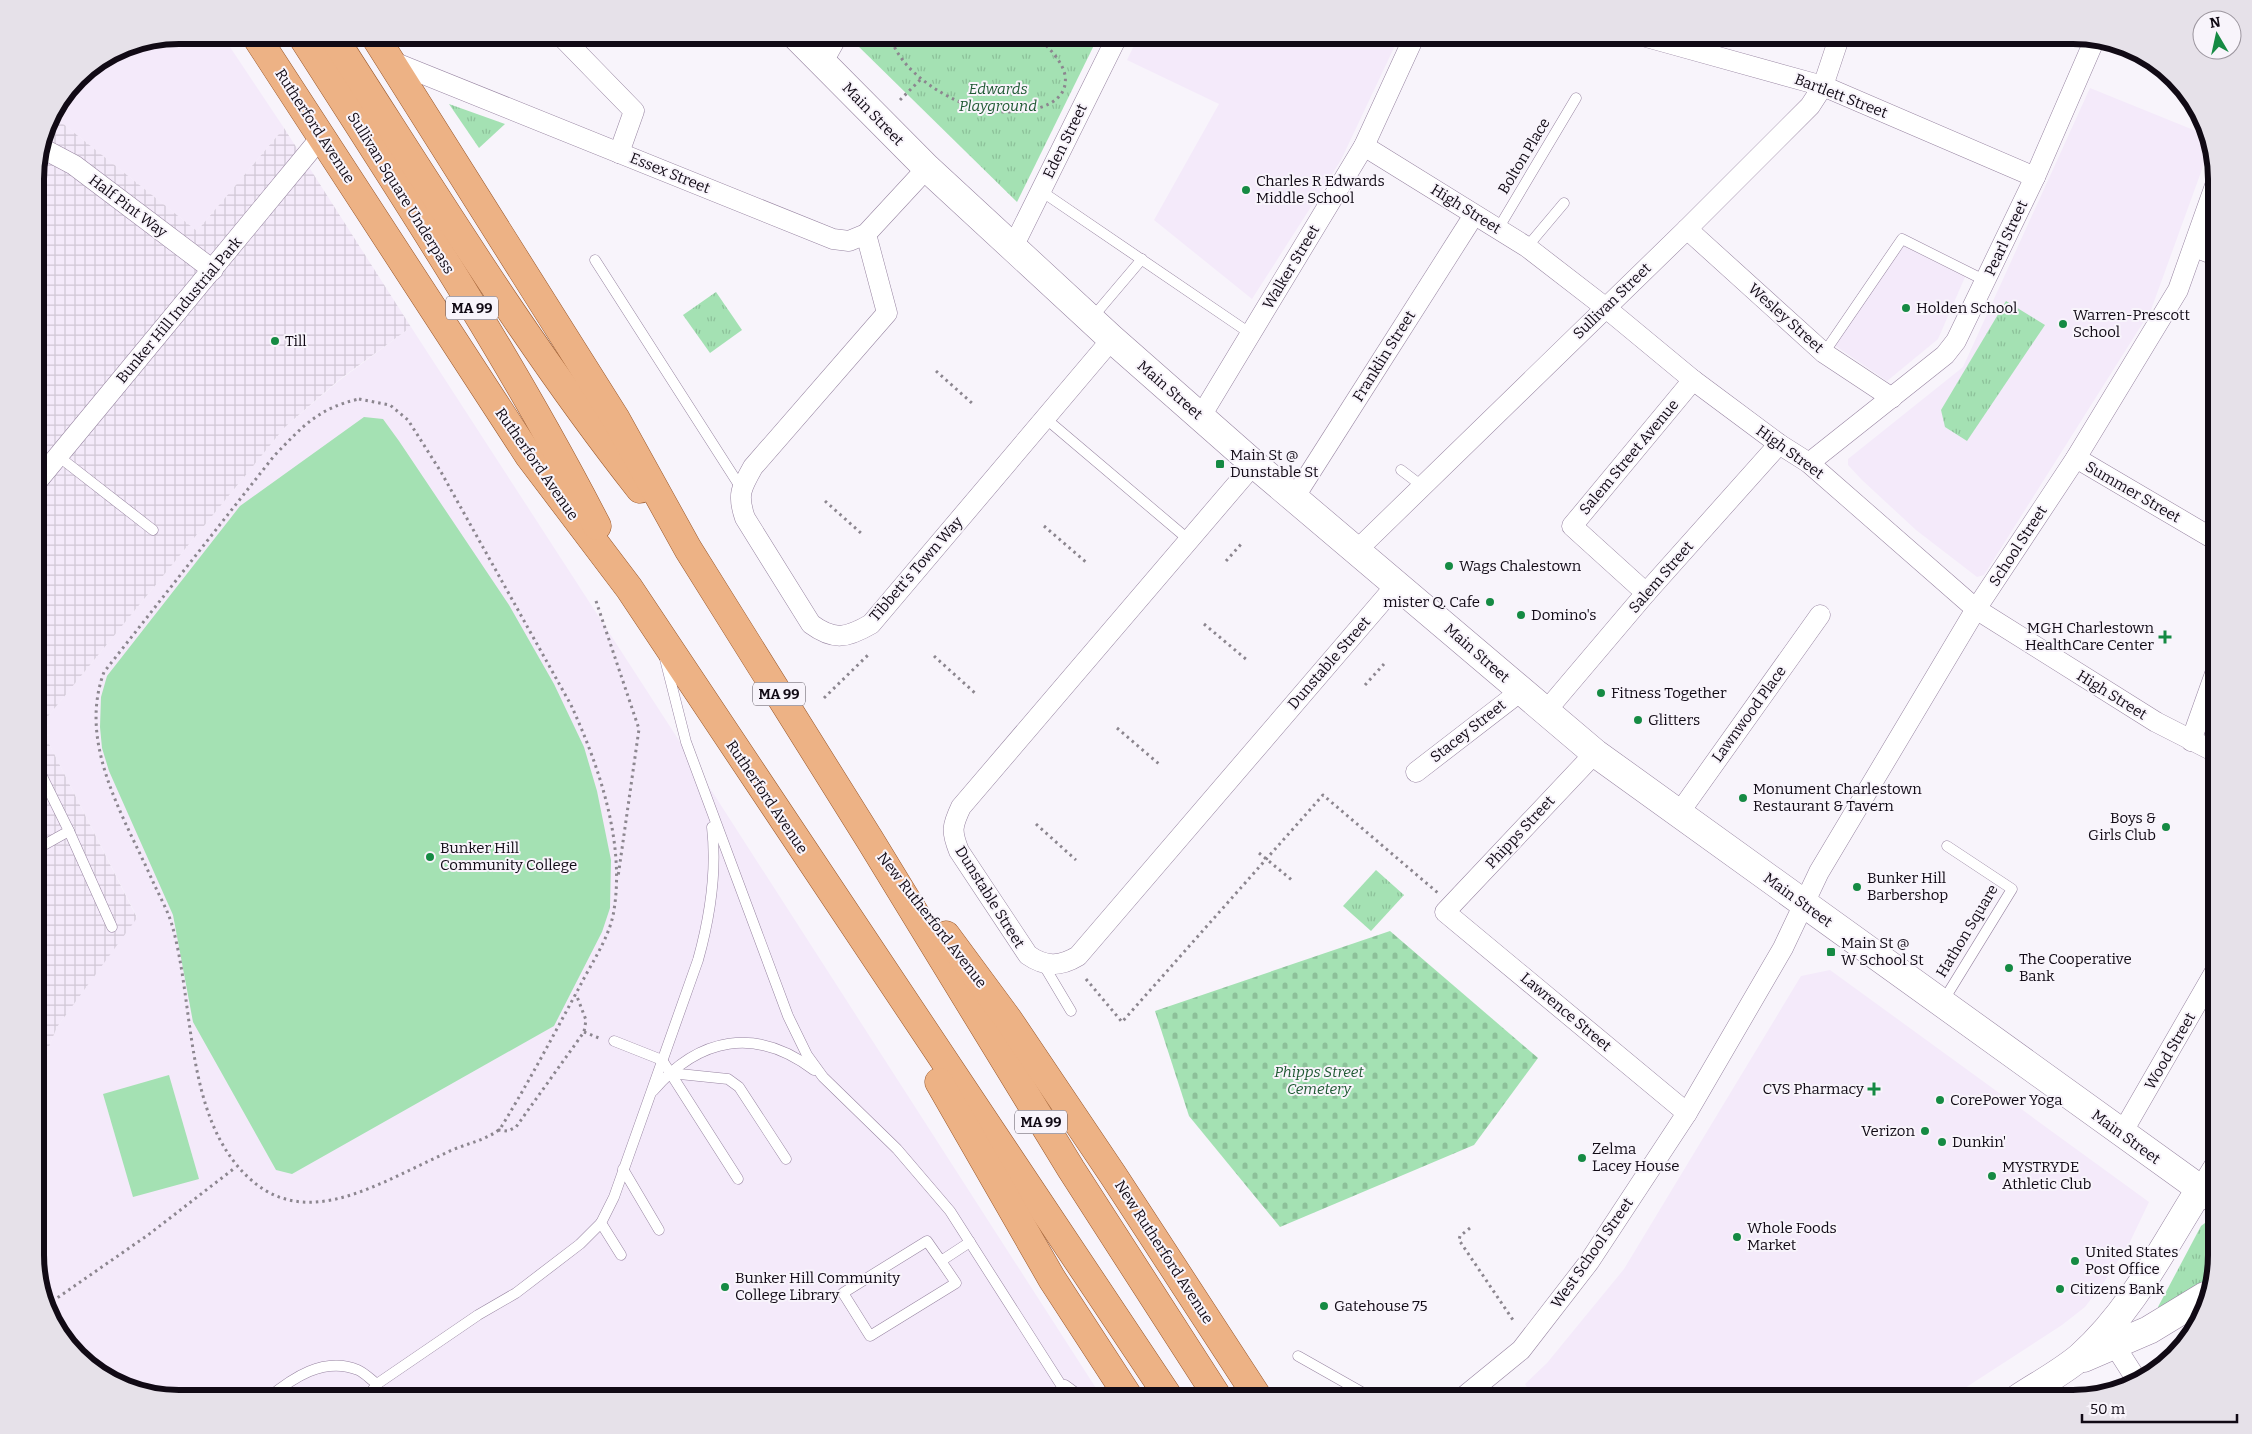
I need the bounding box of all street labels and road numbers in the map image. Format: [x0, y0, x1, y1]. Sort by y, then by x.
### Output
street label: Rutherford Avenue [271, 65, 359, 187]
street label: Bartlett Street [1792, 70, 1891, 122]
street label: Main Street [839, 79, 908, 150]
street label: Eden Street [1039, 100, 1091, 181]
street label: Sullivan Square Underpass [344, 109, 458, 277]
street label: Bolton Place [1494, 115, 1554, 197]
street label: Essex Street [627, 149, 713, 197]
street label: Half Pint Way [85, 171, 171, 241]
street label: High Street [1428, 180, 1505, 238]
street label: Pearl Street [1981, 197, 2032, 279]
street label: Walker Street [1259, 221, 1323, 312]
street label: Bunker Hill Industrial Park [112, 233, 246, 387]
street label: Sullivan Street [1569, 259, 1655, 343]
street label: Wesley Street [1745, 279, 1828, 357]
road number: MA 99 [446, 296, 498, 320]
street label: Franklin Street [1349, 307, 1419, 405]
street label: Main Street [1134, 357, 1207, 424]
street label: Salem Street Avenue [1576, 396, 1682, 518]
street label: Rutherford Avenue [492, 404, 582, 524]
street label: High Street [1753, 421, 1828, 483]
street label: Summer Street [2082, 457, 2184, 527]
street label: School Street [1985, 502, 2051, 590]
street label: Tibbett's Town Way [866, 513, 966, 625]
street label: Salem Street [1625, 537, 1697, 617]
street label: Dunstable Street [1284, 613, 1374, 713]
street label: Main Street [1441, 620, 1514, 687]
street label: Lawnwood Place [1708, 662, 1790, 766]
street label: High Street [2074, 666, 2151, 724]
road number: MA 99 [753, 682, 805, 706]
street label: Stacey Street [1427, 696, 1510, 766]
street label: Rutherford Avenue [722, 737, 812, 857]
street label: Phipps Street [1482, 791, 1559, 872]
street label: Dunstable Street [951, 843, 1029, 952]
street label: New Rutherford Avenue [873, 849, 991, 991]
street label: Main Street [1760, 869, 1836, 931]
street label: Hathon Square [1932, 881, 2002, 981]
street label: Lawrence Street [1517, 969, 1615, 1056]
street label: Wood Street [2141, 1009, 2200, 1093]
street label: Main Street [2088, 1106, 2164, 1168]
road number: MA 99 [1015, 1110, 1067, 1134]
street label: New Rutherford Avenue [1111, 1177, 1217, 1327]
street label: West School Street [1547, 1194, 1637, 1312]

